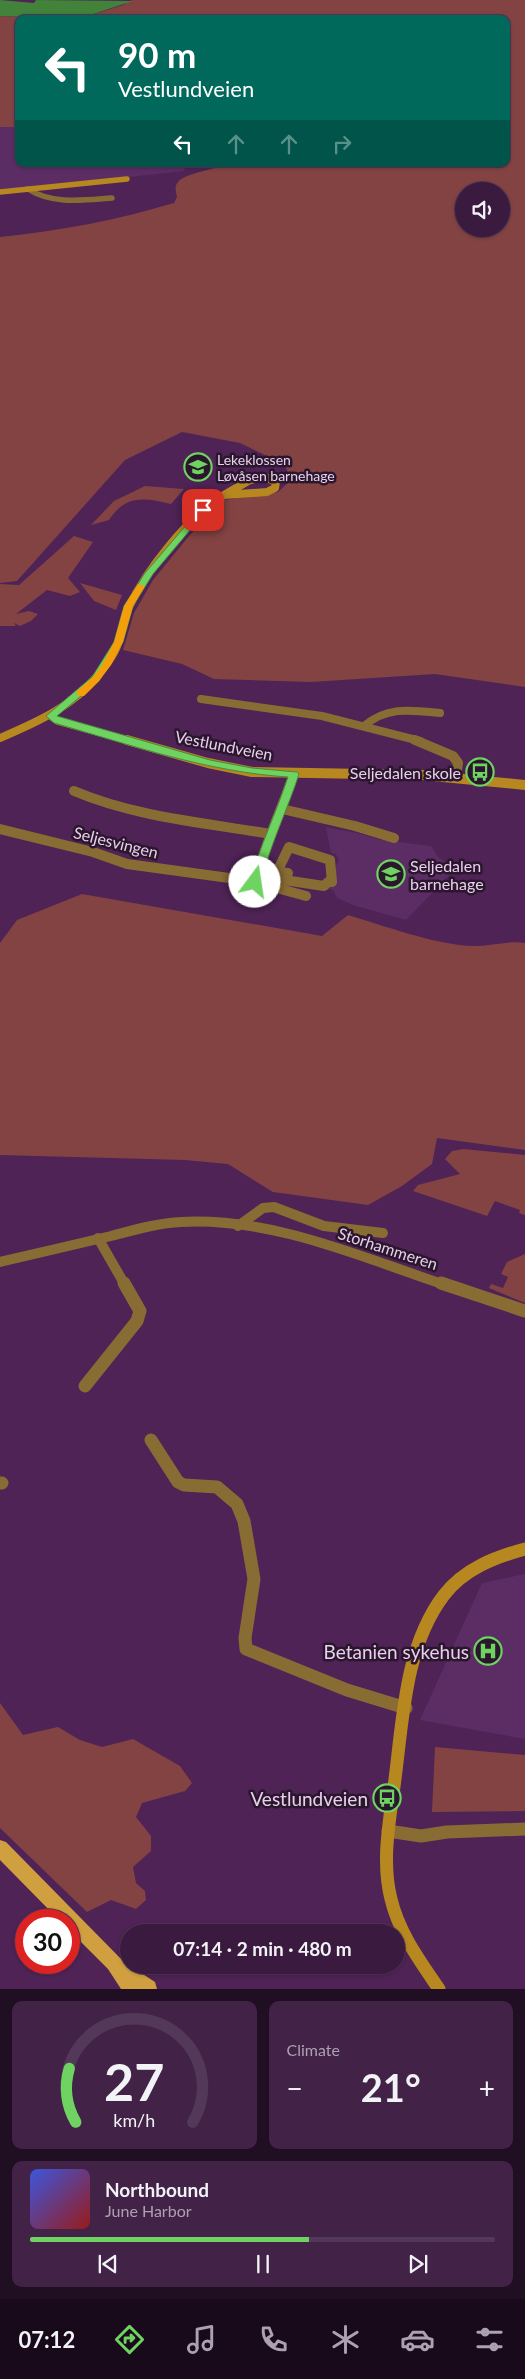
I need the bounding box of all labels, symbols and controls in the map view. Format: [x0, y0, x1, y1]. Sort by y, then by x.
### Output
text: 90 m [118, 33, 196, 75]
icon: left [35, 35, 100, 100]
text: Vestlundveien [118, 75, 254, 102]
icon: left [169, 130, 197, 158]
icon: ahead [222, 130, 250, 158]
icon: ahead [275, 130, 303, 158]
icon: right [328, 130, 356, 158]
map controls [455, 182, 510, 237]
button: sound [455, 182, 510, 237]
place label: Lekeklossen Løvåsen barnehage [217, 451, 335, 484]
school or university icon: Lekeklossen Løvåsen barnehage [183, 452, 213, 482]
pin [182, 489, 224, 531]
icon: arrive [189, 496, 217, 524]
street label: Vestlundveien [174, 726, 274, 764]
bus stop icon: Seljedalen skole [465, 757, 495, 787]
place label: Seljedalen skole [350, 763, 461, 782]
street label: Seljesvingen [72, 822, 160, 862]
position arrow [228, 855, 280, 907]
place label: Seljedalen barnehage [410, 856, 484, 893]
school or university icon: Seljedalen barnehage [376, 859, 406, 889]
street label: Storhammeren [336, 1223, 440, 1273]
hospital icon: Betanien sykehus [473, 1636, 503, 1666]
place label: Betanien sykehus [324, 1640, 469, 1663]
bus stop icon: Vestlundveien [372, 1783, 402, 1813]
place label: Vestlundveien [250, 1787, 368, 1810]
speed limit sign: 30 [15, 1909, 80, 1974]
text: 07:14 · 2 min · 480 m [173, 1937, 352, 1960]
text: Climate [287, 2040, 340, 2059]
text: 27 [104, 2050, 164, 2112]
text: 21° [361, 2064, 421, 2110]
text: − [287, 2071, 303, 2105]
text: + [479, 2071, 495, 2105]
text: km/h [113, 2109, 155, 2131]
text: Northbound [105, 2178, 209, 2201]
text: June Harbor [105, 2201, 192, 2220]
icon: previous [94, 2250, 122, 2278]
icon: pause [249, 2250, 277, 2278]
icon: next [404, 2250, 432, 2278]
icon: directions [112, 2322, 147, 2357]
icon: music [184, 2322, 219, 2357]
icon: phone [256, 2322, 291, 2357]
icon: climate [328, 2322, 363, 2357]
icon: car [400, 2322, 435, 2357]
icon: filters [472, 2322, 507, 2357]
text: 07:12 [18, 2326, 75, 2353]

